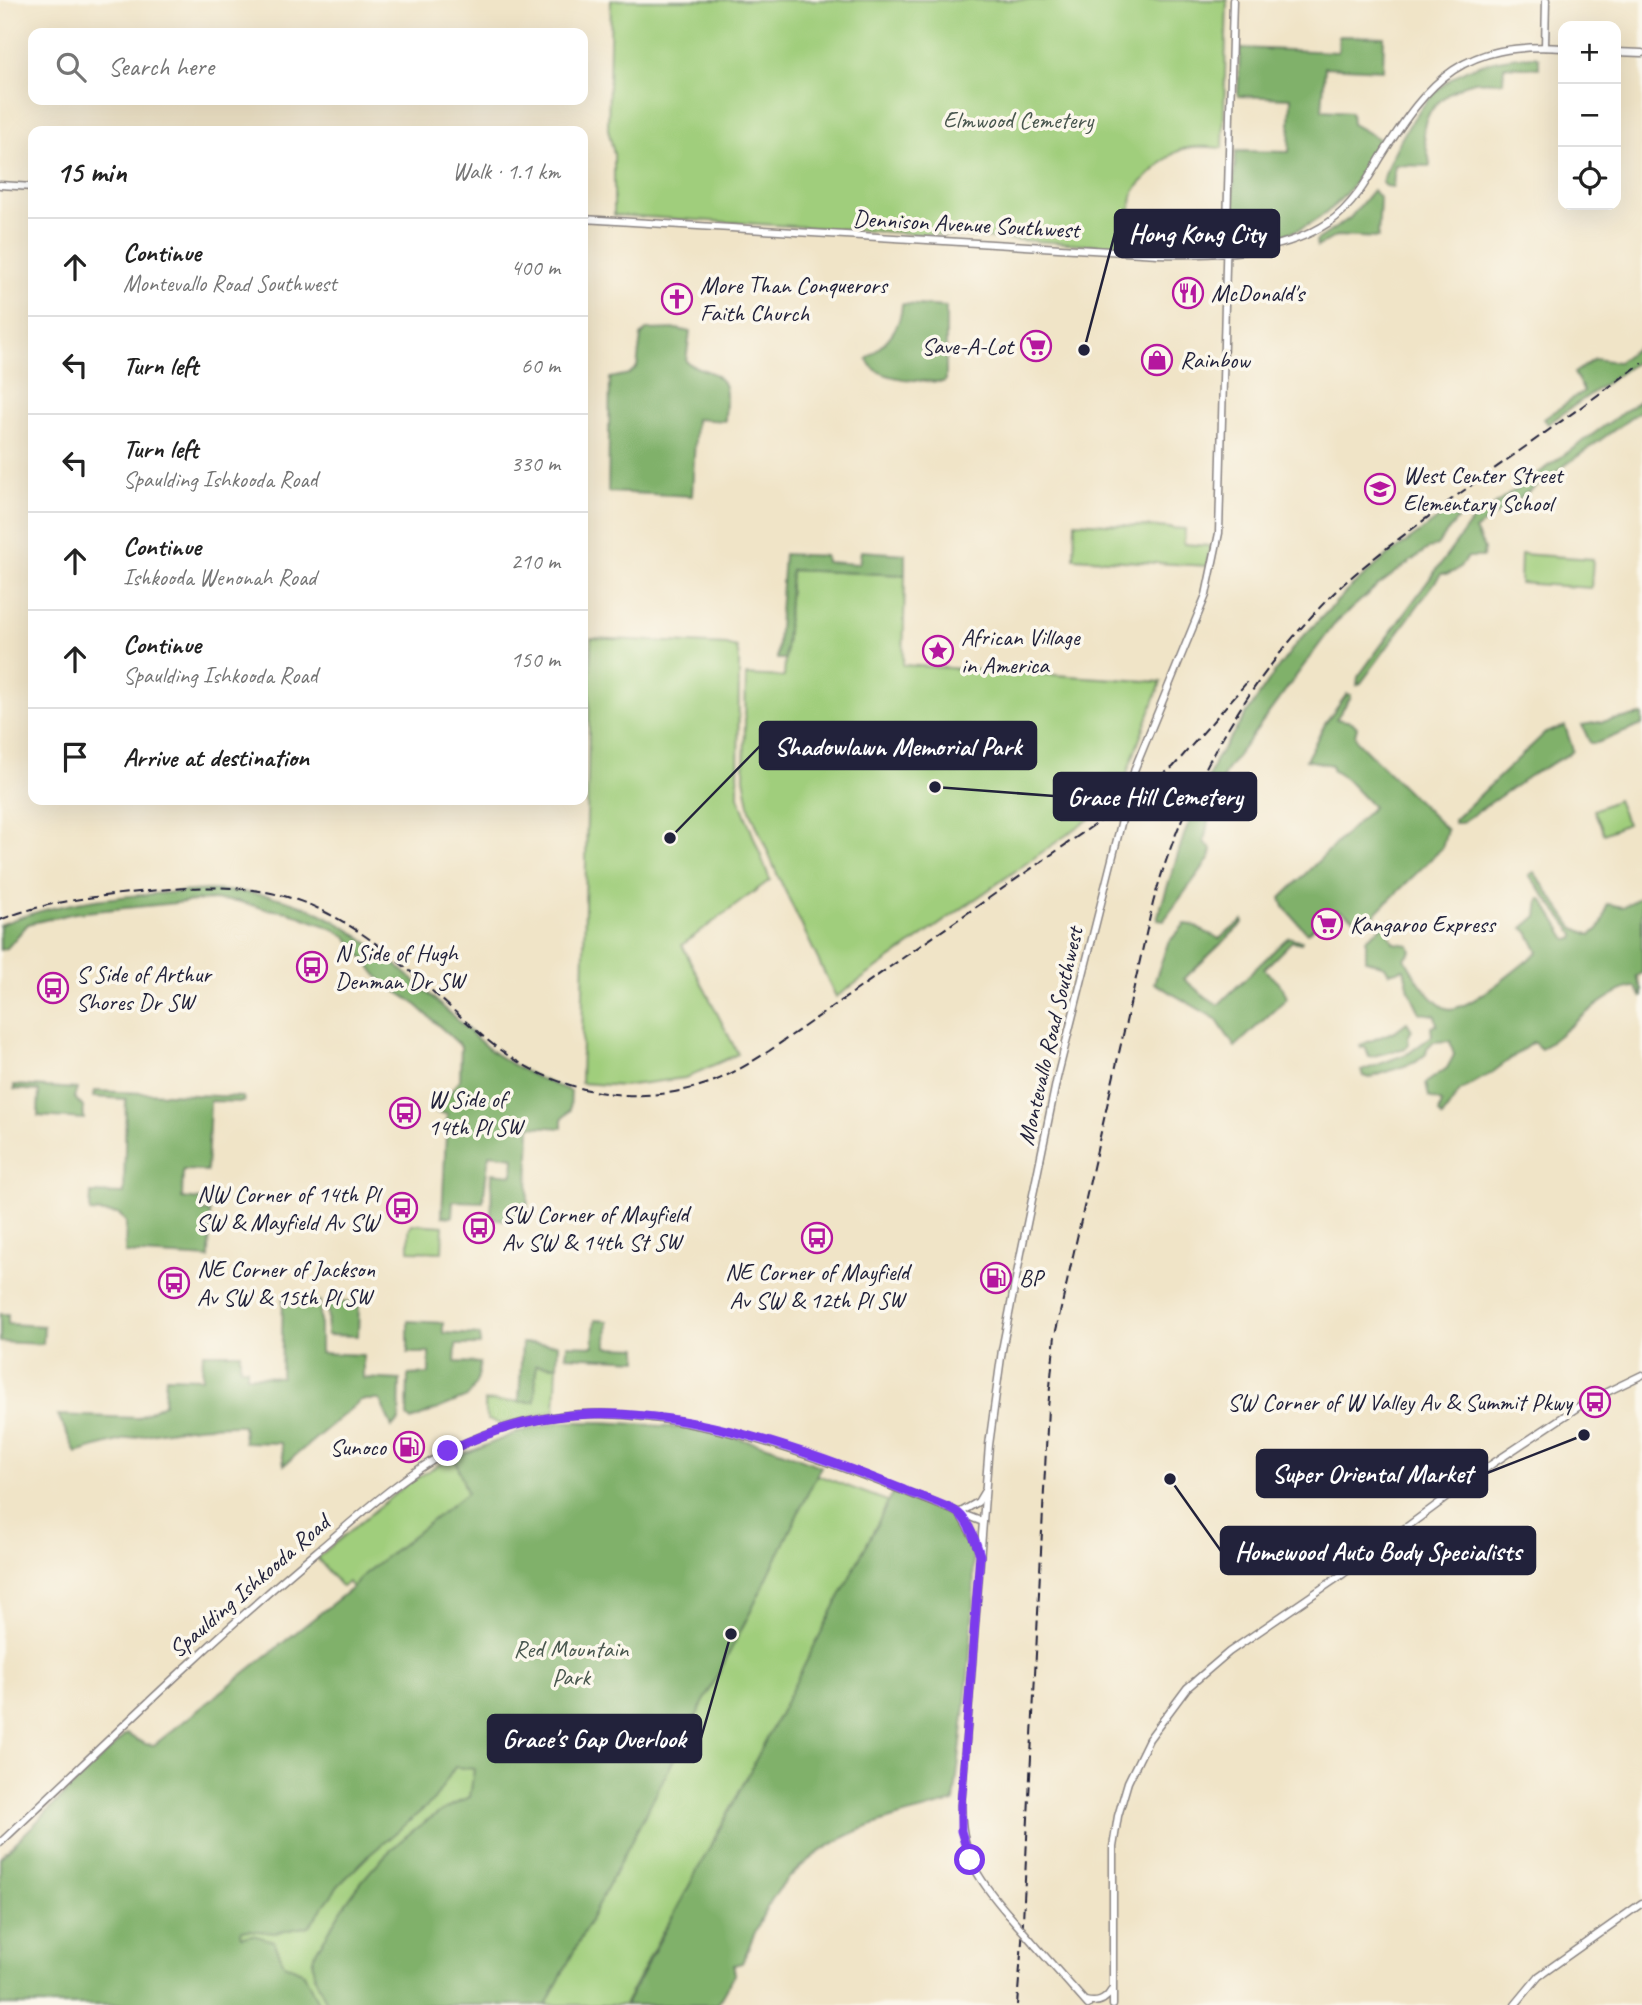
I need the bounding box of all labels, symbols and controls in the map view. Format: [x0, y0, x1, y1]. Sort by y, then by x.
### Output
map controls [1558, 21, 1621, 210]
button: + [1558, 21, 1621, 84]
search box [28, 28, 588, 105]
icon: search [52, 48, 90, 86]
text: Search here [108, 50, 214, 83]
button: − [1558, 84, 1621, 147]
park label: Elmwood Cemetery [943, 105, 1095, 135]
button: locate [1558, 147, 1621, 210]
text: 15 min [56, 153, 127, 191]
text: Walk · 1.1 km [452, 157, 560, 186]
street label: Dennison Avenue Southwest [852, 203, 1082, 245]
callout: Hong Kong City [1115, 210, 1279, 257]
text: Hong Kong City [1129, 217, 1268, 250]
text: Continue [123, 236, 201, 269]
icon: ahead [56, 248, 94, 286]
text: 400 m [511, 253, 560, 282]
text: Montevallo Road Southwest [123, 269, 337, 298]
place label: More Than Conquerors Faith Church [700, 270, 889, 328]
restaurant icon: McDonald's [1171, 276, 1205, 310]
place label: McDonald's [1211, 278, 1307, 308]
church icon: More Than Conquerors Faith Church [660, 282, 694, 316]
supermarket icon: Save-A-Lot [1019, 329, 1053, 363]
place label: Save-A-Lot [921, 331, 1015, 361]
shop icon: Rainbow [1140, 343, 1174, 377]
place label: Rainbow [1180, 345, 1251, 375]
icon: left [56, 346, 94, 384]
text: Turn left [123, 349, 198, 382]
text: 60 m [521, 351, 560, 380]
text: Turn left [123, 432, 198, 465]
icon: left [56, 444, 94, 482]
text: 330 m [511, 449, 560, 478]
place label: West Center Street Elementary School [1403, 460, 1564, 518]
text: Spaulding Ishkooda Road [123, 465, 318, 494]
school or university icon: West Center Street Elementary School [1363, 472, 1397, 506]
text: Continue [123, 530, 201, 563]
icon: ahead [56, 542, 94, 580]
text: 210 m [511, 547, 560, 576]
text: Ishkooda Wenonah Road [123, 563, 316, 592]
place label: African Village in America [961, 622, 1082, 680]
text: Continue [123, 628, 201, 661]
place icon: African Village in America [921, 634, 955, 668]
icon: ahead [56, 640, 94, 678]
text: 150 m [511, 645, 560, 674]
text: Spaulding Ishkooda Road [123, 661, 318, 690]
callout: Shadowlawn Memorial Park [760, 722, 1036, 769]
text: Shadowlawn Memorial Park [774, 730, 1024, 763]
icon: arrive [56, 738, 94, 776]
text: Arrive at destination [123, 741, 309, 774]
callout: Grace Hill Cemetery [1054, 773, 1256, 820]
text: Grace Hill Cemetery [1067, 780, 1245, 813]
supermarket icon: Kangaroo Express [1310, 907, 1344, 941]
place label: Kangaroo Express [1350, 909, 1497, 939]
street label: Montevallo Road Southwest [1010, 922, 1090, 1148]
place label: N Side of Hugh Denman Dr SW [335, 938, 467, 996]
bus stop icon: N Side of Hugh Denman Dr SW [295, 950, 329, 984]
place label: S Side of Arthur Shores Dr SW [76, 959, 213, 1017]
bus stop icon: S Side of Arthur Shores Dr SW [36, 971, 70, 1005]
place label: W Side of 14th Pl SW [428, 1084, 525, 1142]
bus stop icon: W Side of 14th Pl SW [388, 1096, 422, 1130]
place label: NW Corner of 14th Pl SW & Mayfield Av SW [196, 1179, 383, 1237]
bus stop icon: NW Corner of 14th Pl SW & Mayfield Av SW [385, 1191, 419, 1225]
place label: SW Corner of Mayfield Av SW & 14th St SW [502, 1199, 692, 1257]
bus stop icon: SW Corner of Mayfield Av SW & 14th St SW [462, 1211, 496, 1245]
bus stop icon: NE Corner of Mayfield Av SW & 12th Pl SW [800, 1221, 834, 1255]
place label: NE Corner of Jackson Av SW & 15th Pl SW [197, 1254, 375, 1312]
place label: NE Corner of Mayfield Av SW & 12th Pl SW [725, 1257, 913, 1315]
fuel station icon: BP [979, 1261, 1013, 1295]
place label: BP [1019, 1263, 1045, 1293]
bus stop icon: NE Corner of Jackson Av SW & 15th Pl SW [157, 1266, 191, 1300]
bus stop icon: SW Corner of W Valley Av & Summit Pkwy [1578, 1385, 1612, 1419]
place label: SW Corner of W Valley Av & Summit Pkwy [1227, 1387, 1574, 1417]
fuel station icon: Sunoco [392, 1430, 426, 1464]
place label: Sunoco [330, 1432, 388, 1462]
route end [432, 1435, 463, 1466]
callout: Super Oriental Market [1257, 1450, 1487, 1497]
text: Super Oriental Market [1272, 1457, 1477, 1490]
street label: Spaulding Ishkooda Road [163, 1506, 338, 1664]
callout: Homewood Auto Body Specialists [1221, 1527, 1535, 1574]
text: Homewood Auto Body Specialists [1235, 1535, 1524, 1568]
park label: Red Mountain Park [514, 1634, 630, 1692]
callout: Grace's Gap Overlook [488, 1715, 701, 1762]
text: Grace's Gap Overlook [502, 1722, 688, 1755]
route start [954, 1844, 985, 1875]

